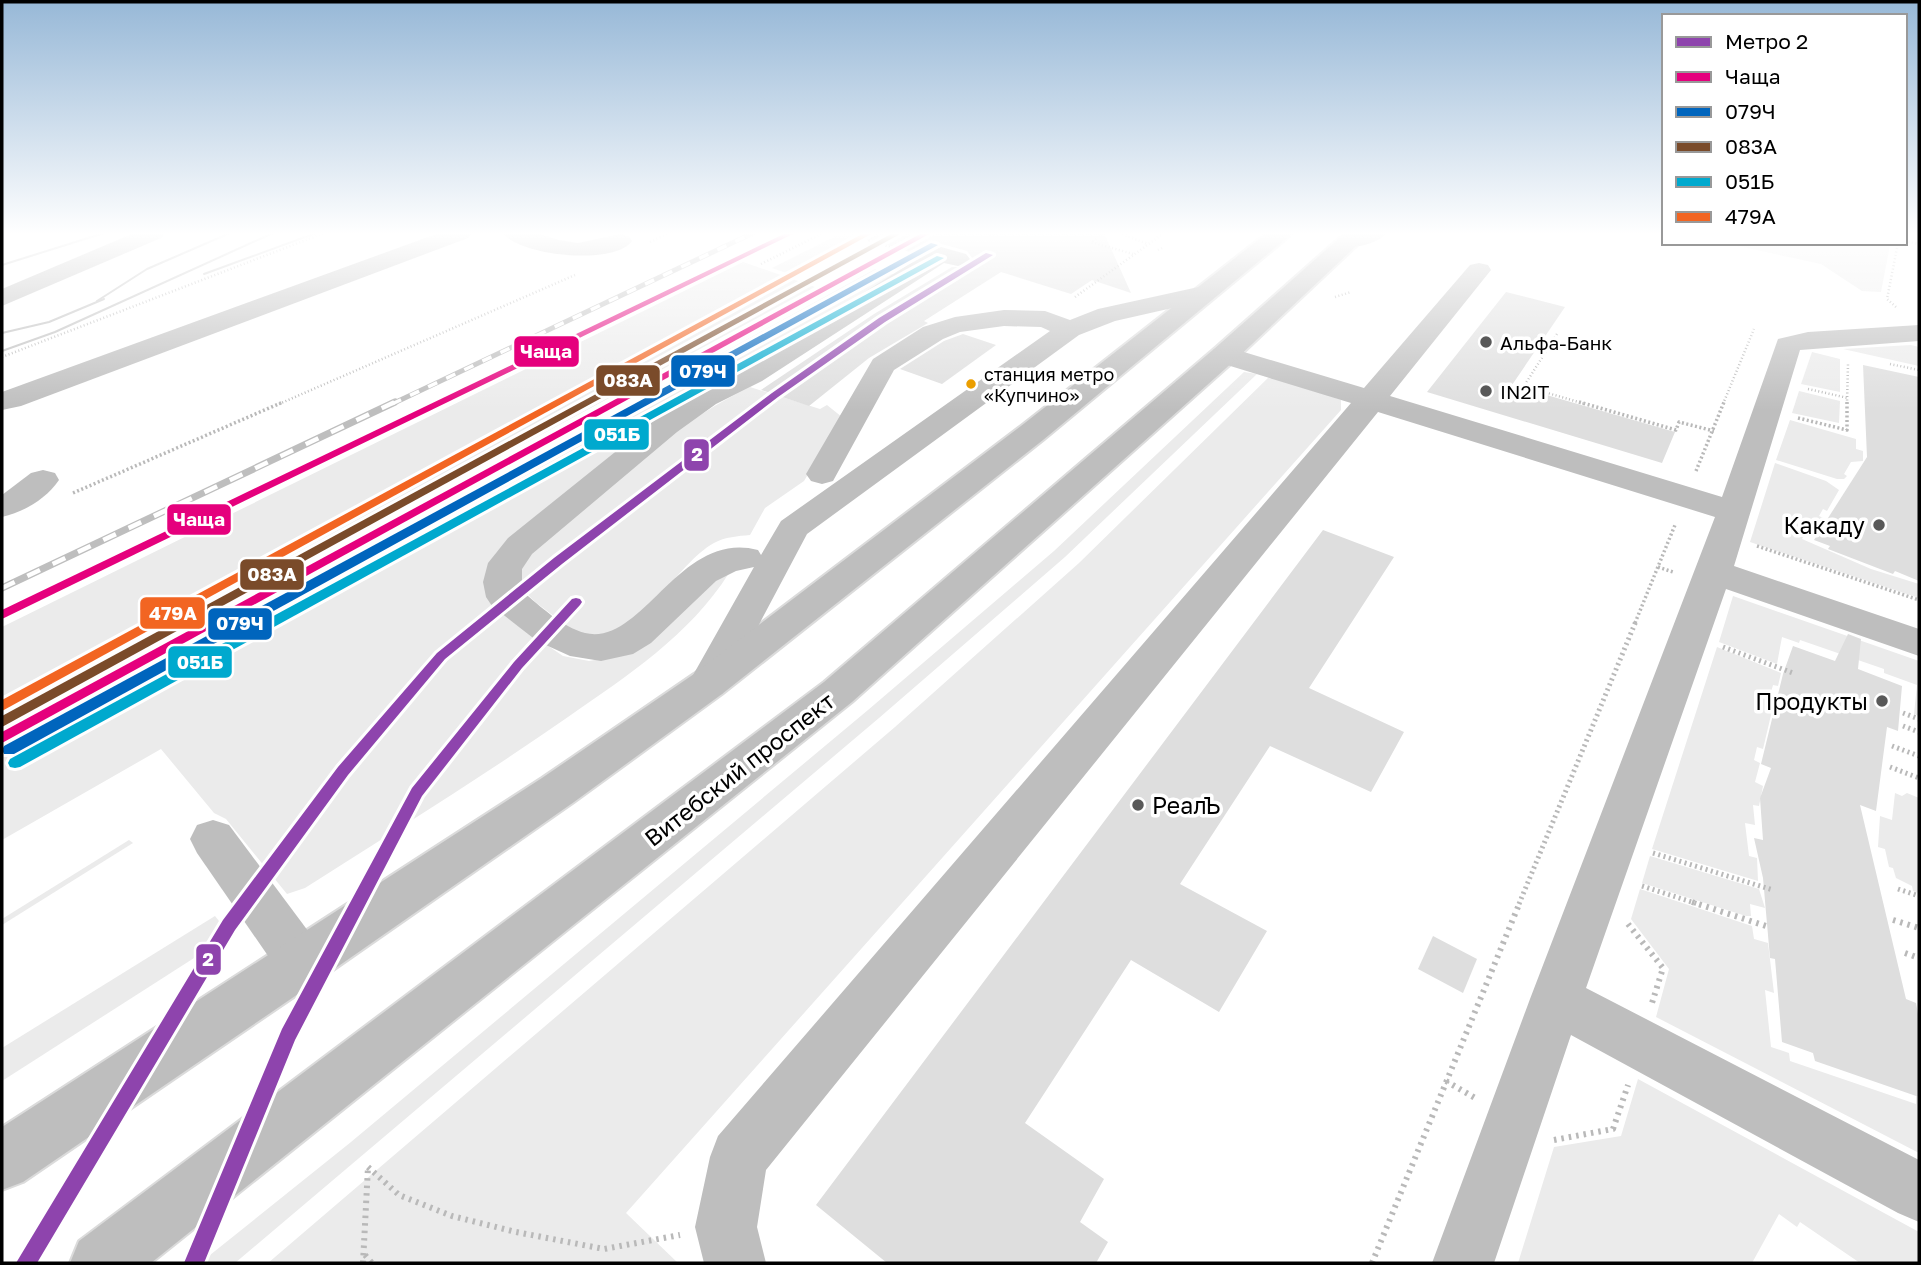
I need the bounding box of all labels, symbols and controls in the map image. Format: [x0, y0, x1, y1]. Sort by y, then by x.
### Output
legend [1662, 14, 1907, 245]
text: Метро 2 [1725, 28, 1808, 54]
text: Чаща [1725, 63, 1781, 89]
text: 079Ч [1725, 98, 1776, 124]
text: 083А [1725, 133, 1777, 159]
text: 051Б [1725, 168, 1774, 194]
text: 479А [1725, 203, 1776, 229]
place label: Альфа-Банк [1500, 331, 1612, 354]
marker: Альфа-Банк [1478, 334, 1494, 350]
line badge: Чаща [513, 335, 580, 368]
text: Чаща [520, 339, 572, 362]
line badge: 079Ч [670, 354, 736, 388]
text: 079Ч [679, 359, 727, 382]
place label: станция метро «Купчино» [984, 363, 1114, 406]
line badge: 083А [595, 364, 661, 397]
text: 083А [603, 368, 653, 391]
marker: станция метро «Купчино» [964, 377, 978, 391]
place label: IN2IT [1500, 380, 1549, 403]
marker: IN2IT [1478, 383, 1494, 399]
line badge: 051Б [583, 418, 650, 451]
text: 051Б [594, 422, 640, 445]
line badge: 2 [683, 438, 710, 472]
text: 2 [691, 442, 703, 465]
line badge: Чаща [166, 503, 232, 536]
text: Чаща [173, 507, 225, 530]
place label: Какаду [1784, 511, 1865, 539]
marker: Какаду [1871, 517, 1887, 533]
line badge: 083А [239, 558, 305, 591]
text: 083А [247, 562, 297, 585]
line badge: 479А [139, 596, 206, 630]
text: 479А [149, 601, 197, 624]
line badge: 079Ч [207, 607, 273, 641]
text: 079Ч [216, 611, 264, 634]
line badge: 051Б [167, 645, 233, 679]
text: 051Б [177, 650, 223, 673]
street label: Витебский проспект [639, 686, 839, 852]
place label: Продукты [1755, 687, 1868, 715]
marker: Продукты [1874, 693, 1890, 709]
place label: РеалЪ [1152, 791, 1221, 819]
marker: РеалЪ [1130, 797, 1146, 813]
line badge: 2 [195, 943, 222, 976]
text: 2 [202, 947, 214, 970]

